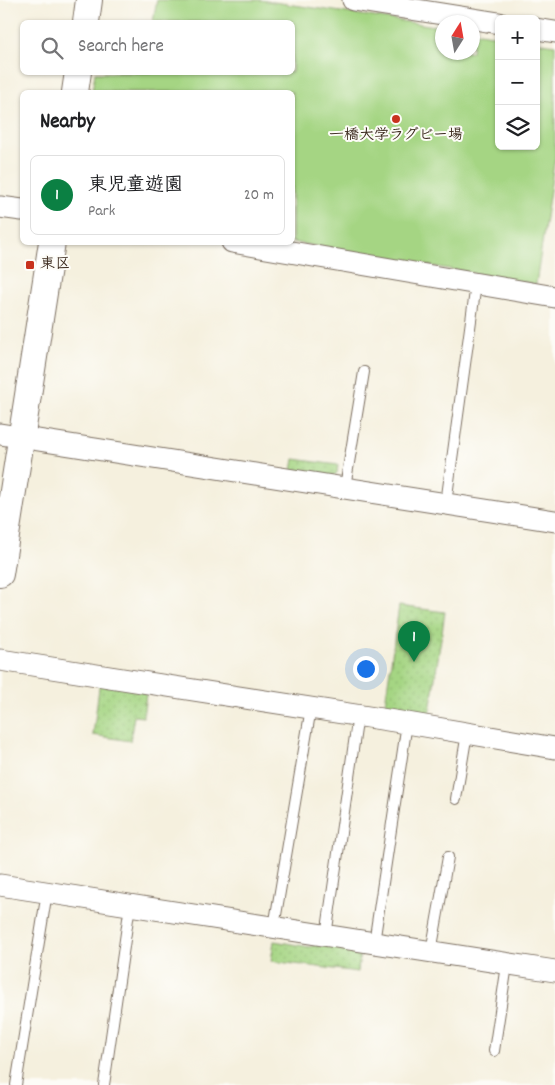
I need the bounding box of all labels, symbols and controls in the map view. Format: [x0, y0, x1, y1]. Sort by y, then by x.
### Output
north arrow [435, 15, 480, 60]
map controls [495, 15, 540, 150]
button: + [495, 15, 540, 60]
search box [20, 20, 295, 75]
icon: search [38, 34, 66, 62]
text: Search here [78, 34, 164, 61]
button: − [495, 60, 540, 105]
button: layers [495, 105, 540, 150]
text: Nearby [40, 108, 95, 138]
marker: 一橋大学ラグビー場 [390, 113, 402, 125]
place label: 一橋大学ラグビー場 [329, 125, 463, 147]
text: 東児童遊園 [88, 173, 183, 200]
text: 1 [55, 184, 59, 207]
text: 20 m [244, 184, 274, 207]
text: Park [88, 200, 115, 223]
place label: 東区 [40, 254, 70, 276]
marker: 東区 [24, 259, 36, 271]
pin: 1 [398, 621, 430, 662]
your location [353, 656, 379, 682]

